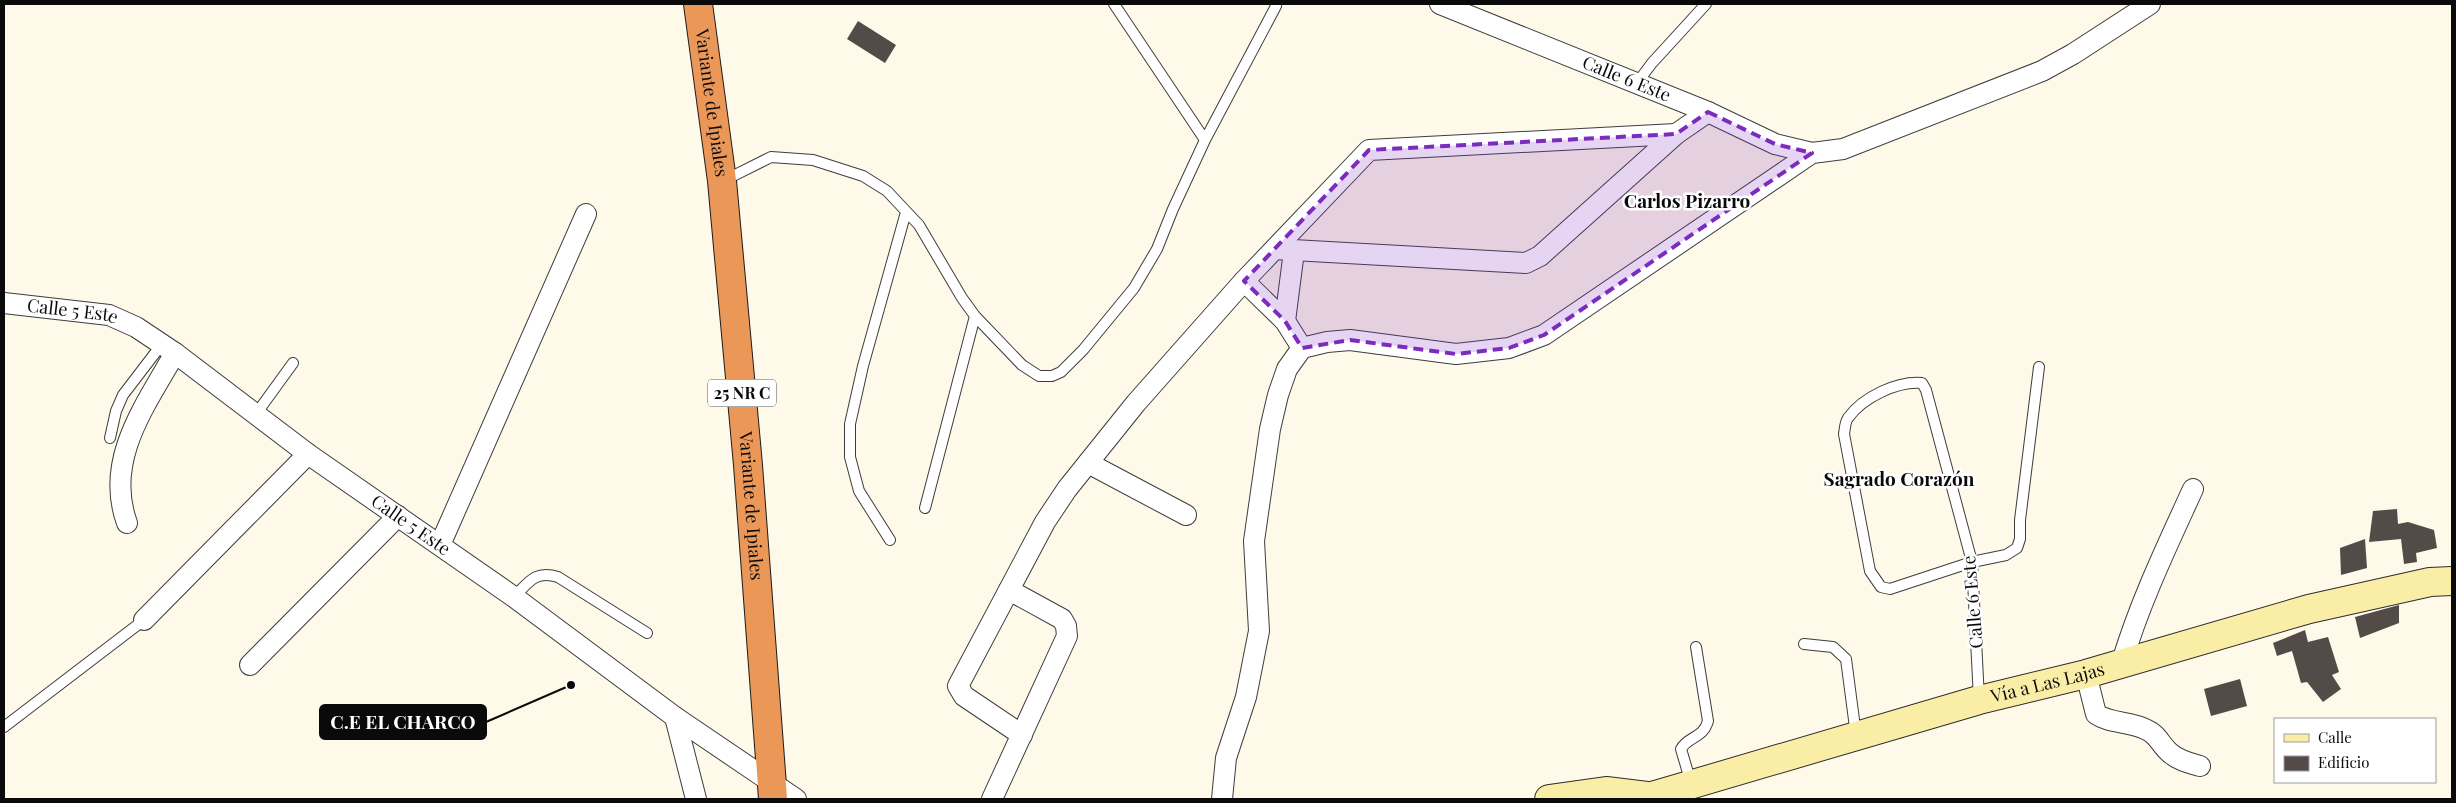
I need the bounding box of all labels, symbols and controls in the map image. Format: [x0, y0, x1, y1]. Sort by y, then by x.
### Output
street label: Variante de Ipiales [690, 27, 734, 178]
street label: Calle 6 Este [1579, 50, 1675, 107]
district label: Carlos Pizarro [1624, 187, 1751, 213]
street label: Calle 5 Este [26, 293, 122, 329]
road number: 25 NR C [708, 379, 776, 406]
street label: Variante de Ipiales [734, 430, 770, 581]
district label: Sagrado Corazón [1824, 465, 1975, 491]
street label: Calle 5 Este [367, 489, 456, 560]
street label: Calle 6 Este [1956, 555, 1988, 650]
street label: Vía a Las Lajas [1987, 656, 2107, 708]
callout: C.E EL CHARCO [320, 705, 486, 739]
text: C.E EL CHARCO [330, 708, 476, 734]
legend [2274, 718, 2436, 783]
text: Calle [2318, 727, 2352, 747]
text: Edificio [2318, 752, 2369, 772]

